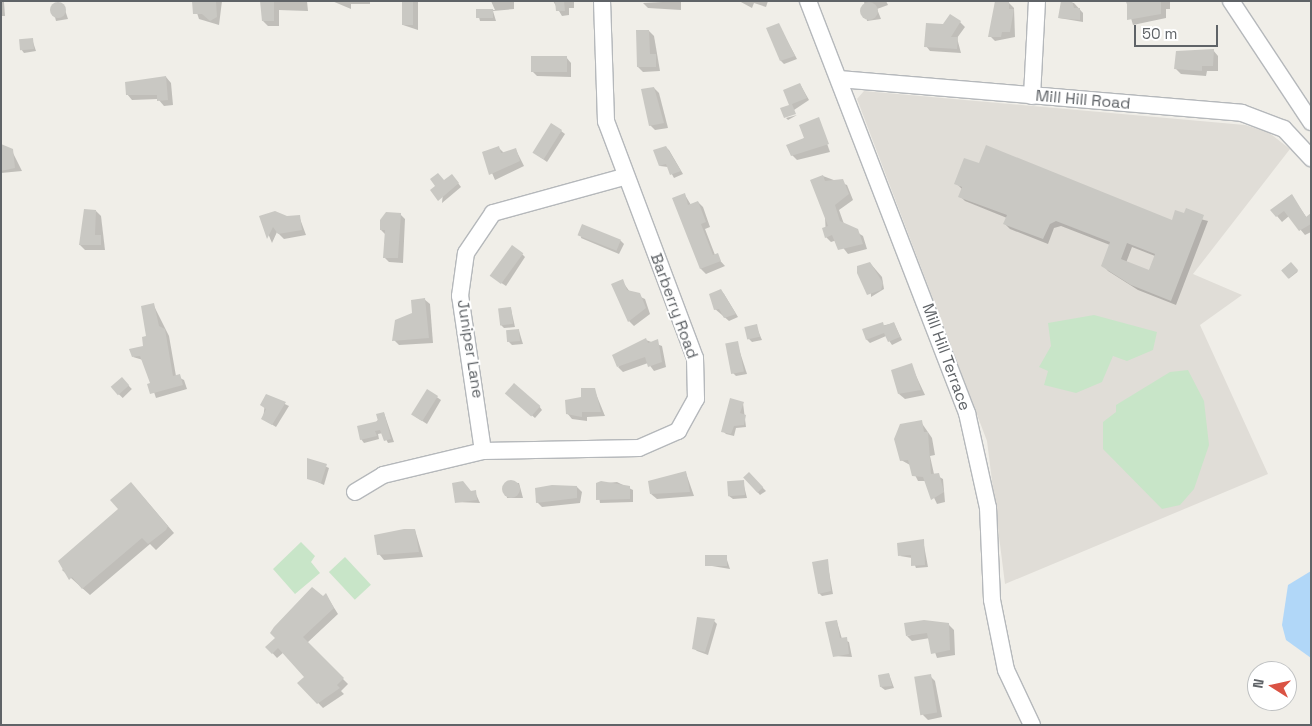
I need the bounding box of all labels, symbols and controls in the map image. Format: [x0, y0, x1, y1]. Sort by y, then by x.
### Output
scale bar [1137, 15, 1221, 47]
text: 50 m [1142, 24, 1177, 43]
street label: Mill Hill Road [1035, 86, 1131, 114]
street label: Barberry Road [646, 251, 702, 361]
street label: Juniper Lane [453, 298, 487, 400]
street label: Mill Hill Terrace [918, 301, 974, 413]
north arrow [1247, 661, 1297, 711]
text: N [1249, 677, 1268, 690]

